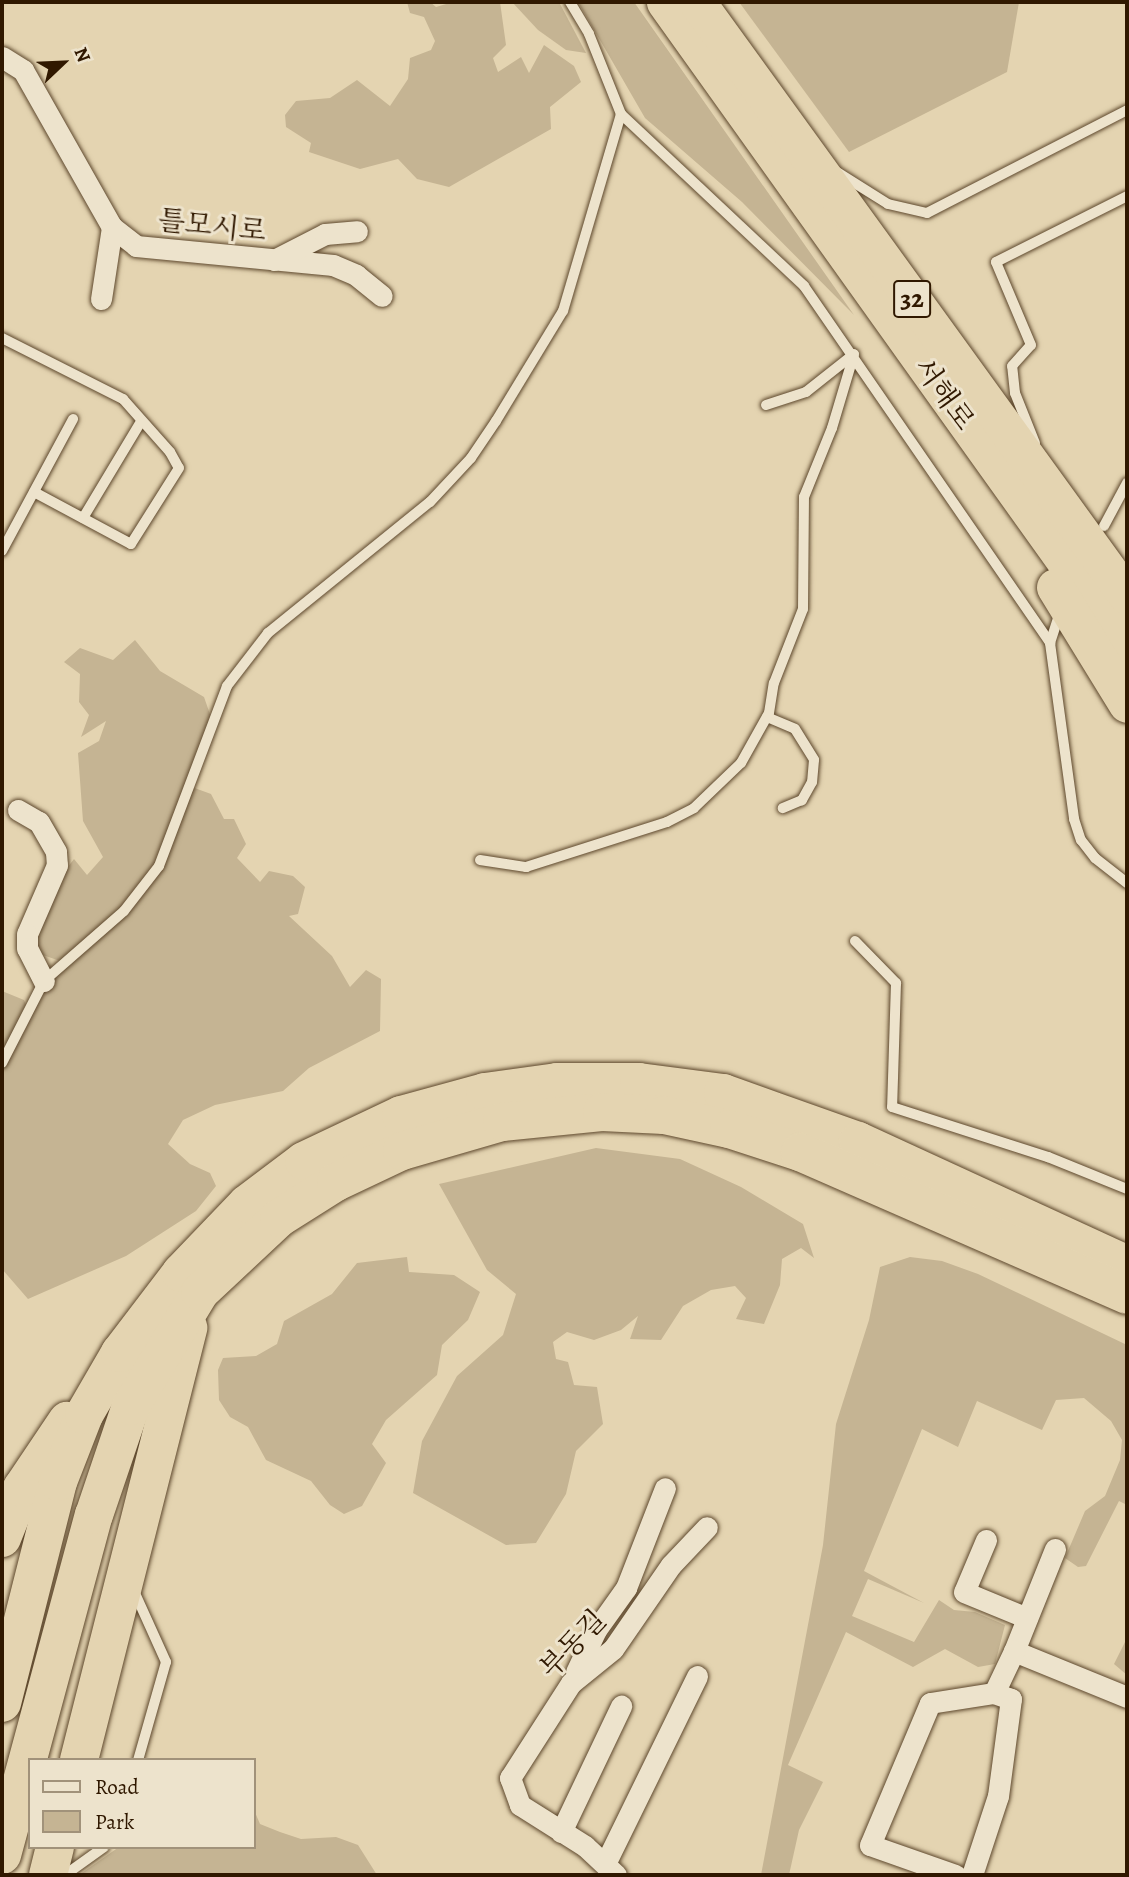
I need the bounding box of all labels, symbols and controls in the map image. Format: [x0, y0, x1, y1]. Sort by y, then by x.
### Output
north arrow [28, 28, 98, 98]
text: N [68, 43, 97, 66]
street label: 틀모시로 [156, 204, 268, 248]
road number: 32 [893, 276, 931, 322]
street label: 서해로 [907, 351, 981, 437]
street label: 부동길 [533, 1603, 613, 1685]
legend [28, 1758, 256, 1849]
text: Road [95, 1773, 139, 1801]
text: Park [95, 1808, 134, 1836]

